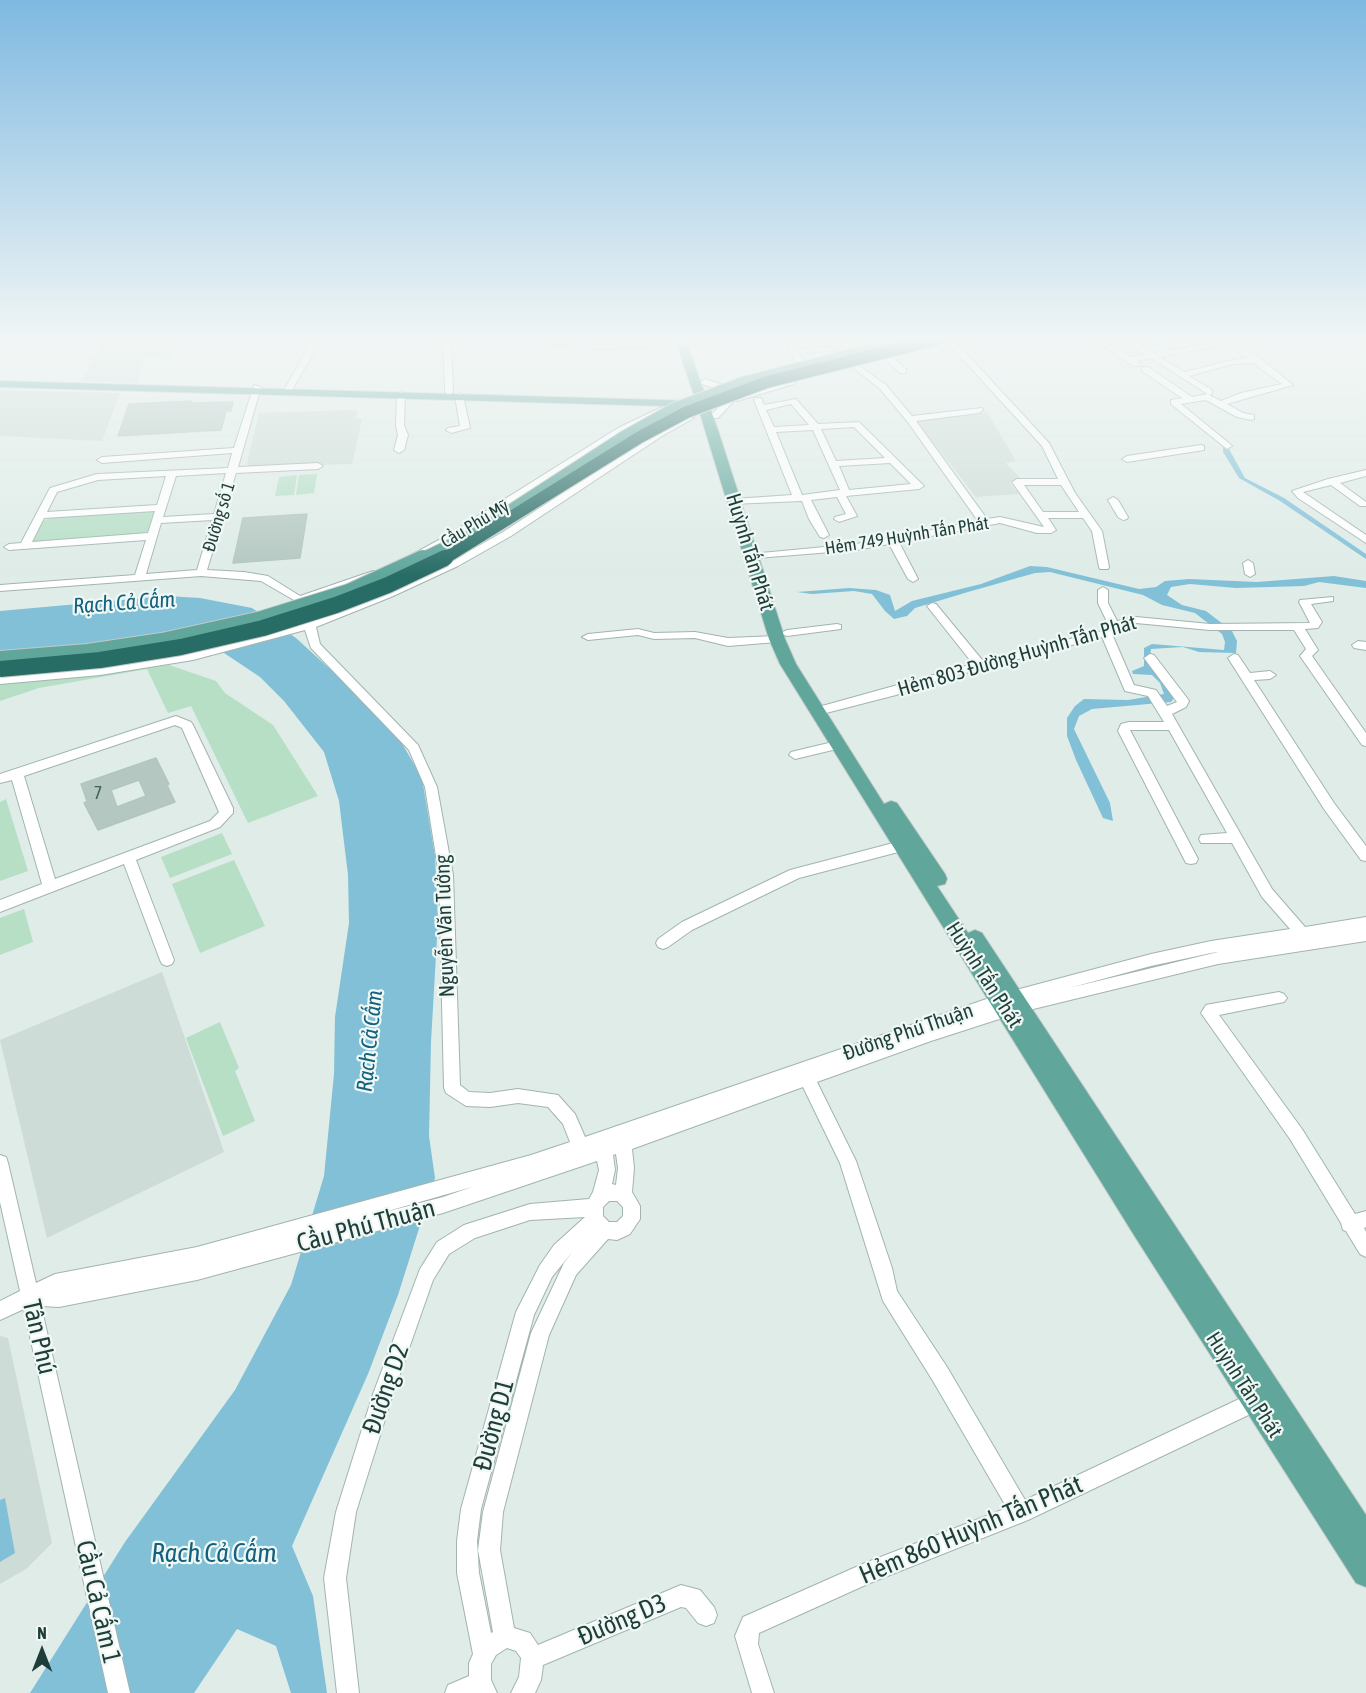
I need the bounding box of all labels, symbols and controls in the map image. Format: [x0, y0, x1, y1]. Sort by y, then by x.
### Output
street label: Đường số 1 [198, 479, 240, 555]
street label: Huỳnh Tấn Phát [720, 490, 780, 614]
street label: Cầu Phú Mỹ [437, 495, 513, 553]
street label: Hẻm 749 Huỳnh Tấn Phát [823, 512, 991, 560]
water label: Rạch Cả Cấm [72, 586, 176, 620]
street label: Hẻm 803 Đường Huỳnh Tấn Phát [895, 610, 1139, 702]
house number: 7 [94, 782, 102, 804]
street label: Nguyễn Văn Tưởng [430, 854, 460, 998]
street label: Huỳnh Tấn Phát [940, 917, 1028, 1033]
water label: Rạch Cả Cấm [352, 989, 388, 1093]
street label: Đường Phú Thuận [839, 998, 977, 1066]
street label: Cầu Phú Thuận [293, 1193, 439, 1259]
street label: Tân Phú [15, 1297, 63, 1377]
street label: Huỳnh Tấn Phát [1200, 1327, 1288, 1443]
street label: Đường D2 [356, 1340, 416, 1438]
street label: Đường D1 [467, 1376, 521, 1474]
street label: Hẻm 860 Huỳnh Tấn Phát [855, 1469, 1087, 1591]
street label: Cầu Cả Cấm 1 [69, 1537, 127, 1667]
water label: Rạch Cả Cấm [151, 1537, 277, 1569]
street label: Đường D3 [573, 1587, 671, 1653]
north arrow [12, 1621, 72, 1681]
text: N [37, 1624, 47, 1642]

